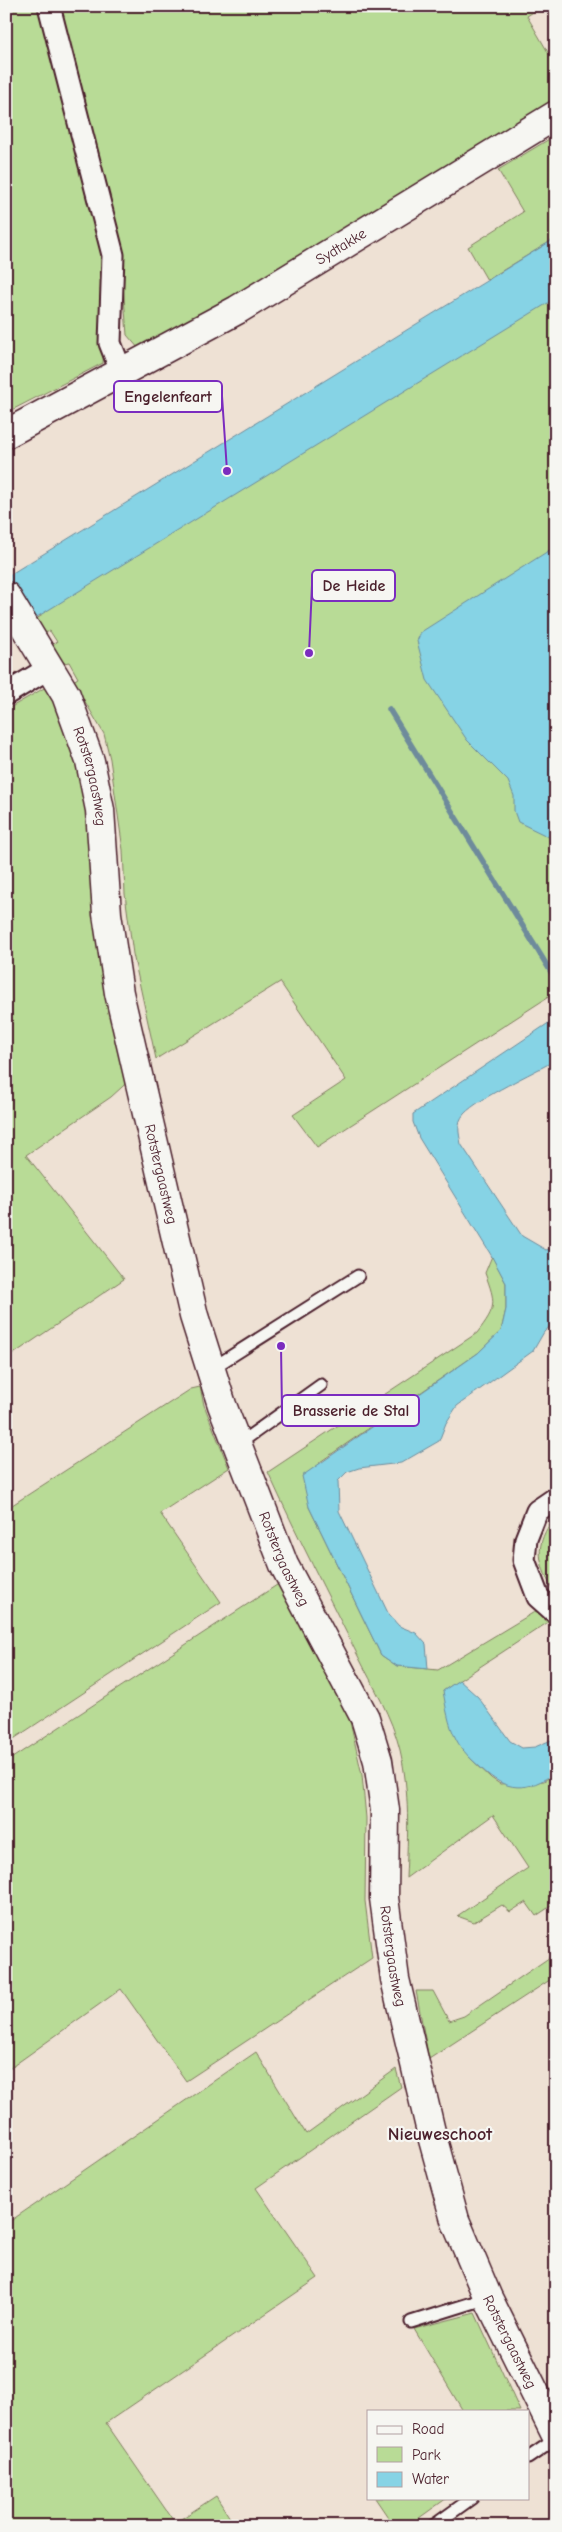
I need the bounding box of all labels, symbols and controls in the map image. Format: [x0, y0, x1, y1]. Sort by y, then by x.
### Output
street label: Sydtakke [312, 224, 370, 269]
callout: Engelenfeart [114, 381, 222, 412]
text: Engelenfeart [124, 388, 213, 406]
callout: De Heide [312, 570, 395, 601]
text: De Heide [323, 577, 386, 595]
street label: Rotstergaastweg [69, 724, 110, 827]
street label: Rotstergaastweg [141, 1122, 181, 1226]
callout: Brasserie de Stal [282, 1395, 419, 1426]
text: Brasserie de Stal [293, 1402, 409, 1420]
street label: Rotstergaastweg [255, 1509, 313, 1609]
street label: Rotstergaastweg [376, 1904, 410, 2008]
district label: Nieuweschoot [388, 2124, 493, 2145]
street label: Rotstergaastweg [479, 2292, 541, 2392]
legend [367, 2410, 530, 2500]
text: Road [412, 2420, 444, 2438]
text: Park [412, 2446, 441, 2464]
text: Water [412, 2470, 449, 2488]

